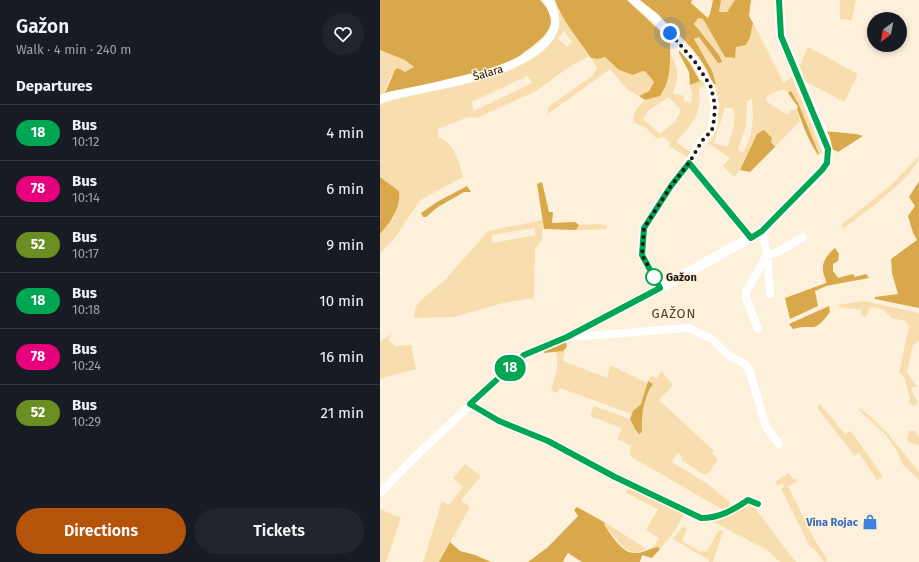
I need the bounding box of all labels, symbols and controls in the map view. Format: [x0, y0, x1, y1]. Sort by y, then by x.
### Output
north arrow [867, 12, 907, 52]
map controls [867, 12, 907, 52]
button: heart [322, 13, 364, 55]
text: Gažon [16, 15, 69, 38]
your location [660, 23, 680, 43]
text: Walk · 4 min · 240 m [16, 42, 131, 57]
street label: Šalara [471, 62, 505, 84]
text: Departures [16, 77, 93, 95]
text: Bus [72, 116, 97, 134]
text: 18 [31, 124, 45, 141]
text: 4 min [326, 124, 364, 142]
text: 10:12 [72, 134, 100, 149]
text: Bus [72, 172, 97, 190]
text: 78 [31, 180, 45, 197]
text: 6 min [326, 180, 364, 198]
text: 10:14 [72, 190, 100, 205]
text: Bus [72, 228, 97, 246]
text: 52 [31, 236, 45, 253]
text: 9 min [326, 236, 364, 254]
text: 10:17 [72, 246, 99, 261]
marker: Gažon [645, 268, 663, 286]
place label: Gažon [666, 271, 697, 284]
text: Bus [72, 284, 97, 302]
text: 18 [31, 292, 45, 309]
text: 10 min [319, 292, 364, 310]
text: 10:18 [72, 302, 100, 317]
district label: GAŽON [652, 305, 697, 321]
text: Bus [72, 340, 97, 358]
text: 78 [31, 348, 45, 365]
text: 16 min [320, 348, 364, 366]
line badge: 18 [492, 355, 528, 381]
text: 10:24 [72, 358, 101, 373]
text: 18 [503, 359, 517, 376]
text: Bus [72, 396, 97, 414]
text: 52 [31, 404, 45, 421]
text: 21 min [321, 404, 364, 422]
text: 10:29 [72, 414, 101, 429]
button: Directions [16, 508, 186, 554]
button: Tickets [194, 508, 364, 554]
shop icon: Vina Rojac [861, 513, 879, 531]
place label: Vina Rojac [805, 516, 859, 529]

